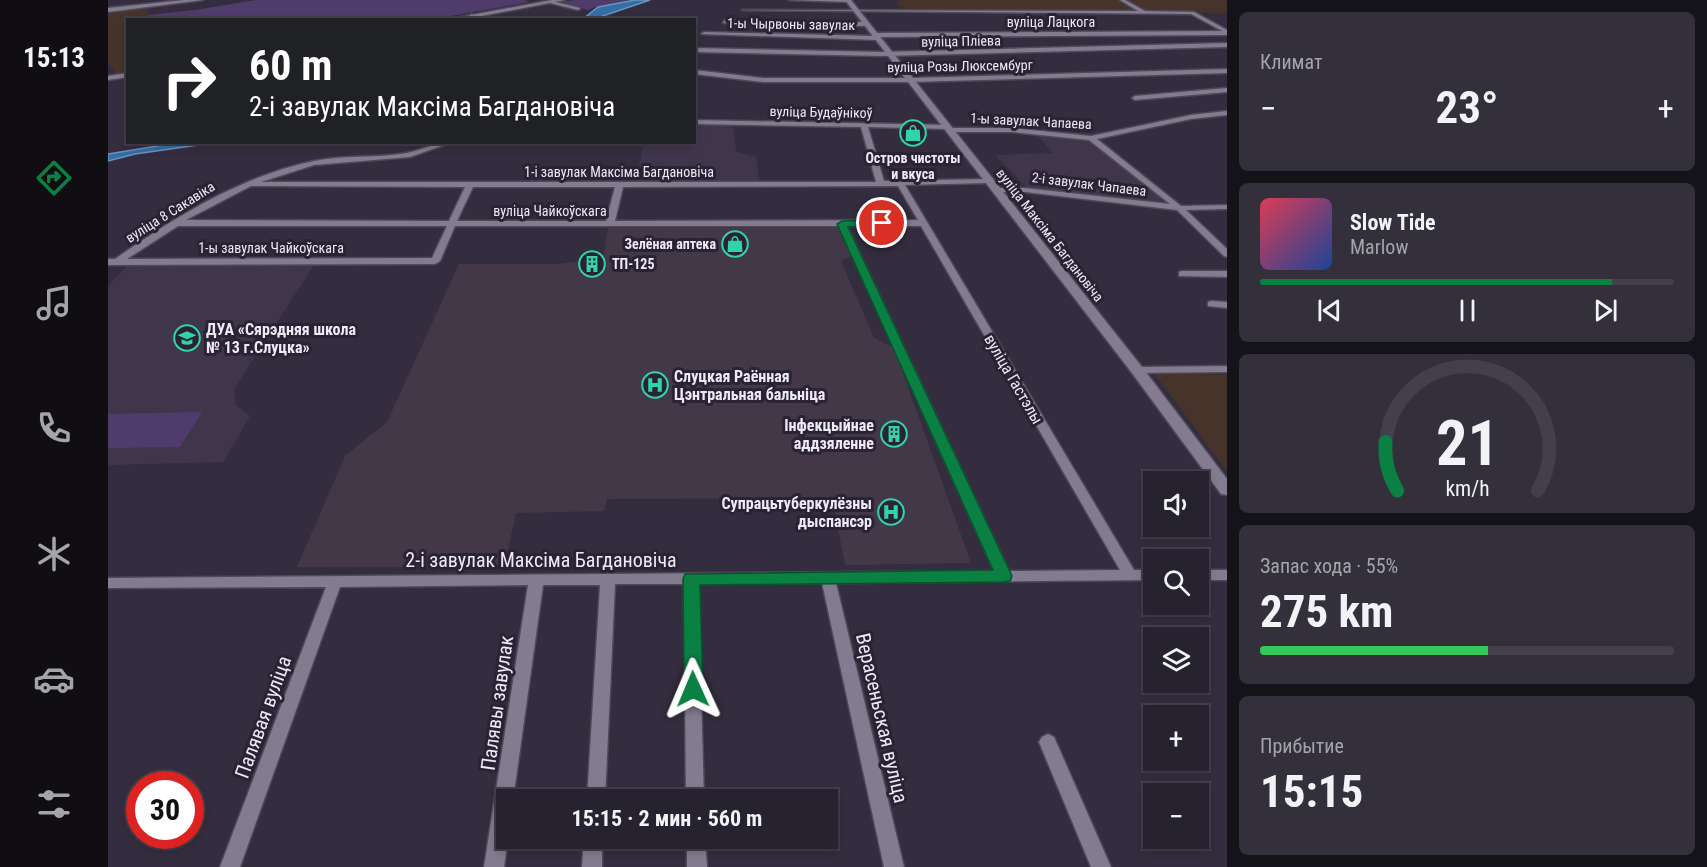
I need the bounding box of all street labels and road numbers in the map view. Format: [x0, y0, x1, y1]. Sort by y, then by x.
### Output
street label: вуліца Лацкога [1007, 14, 1095, 30]
street label: 1-ы Чырвоны завулак [727, 15, 855, 33]
street label: вуліца Пліева [921, 32, 1001, 50]
street label: вуліца Розы Люксембург [887, 57, 1033, 75]
street label: вуліца Будаўнікоў [769, 103, 873, 121]
street label: 1-ы завулак Чапаева [970, 110, 1092, 132]
street label: 1-і завулак Максіма Багдановіча [524, 164, 714, 180]
street label: вуліца Максіма Багдановіча [993, 165, 1107, 305]
street label: 2-і завулак Чапаева [1031, 169, 1147, 199]
street label: вуліца 8 Сакавіка [122, 178, 218, 246]
street label: вуліца Чайкоўскага [493, 203, 607, 219]
street label: 1-ы завулак Чайкоўскага [198, 240, 344, 256]
street label: вуліца Гастэлы [980, 331, 1047, 427]
street label: 2-і завулак Максіма Багдановіча [405, 548, 677, 572]
street label: Верасеньская вуліца [851, 631, 913, 805]
street label: Палявы завулак [476, 634, 518, 772]
street label: Палявая вуліца [230, 653, 296, 781]

